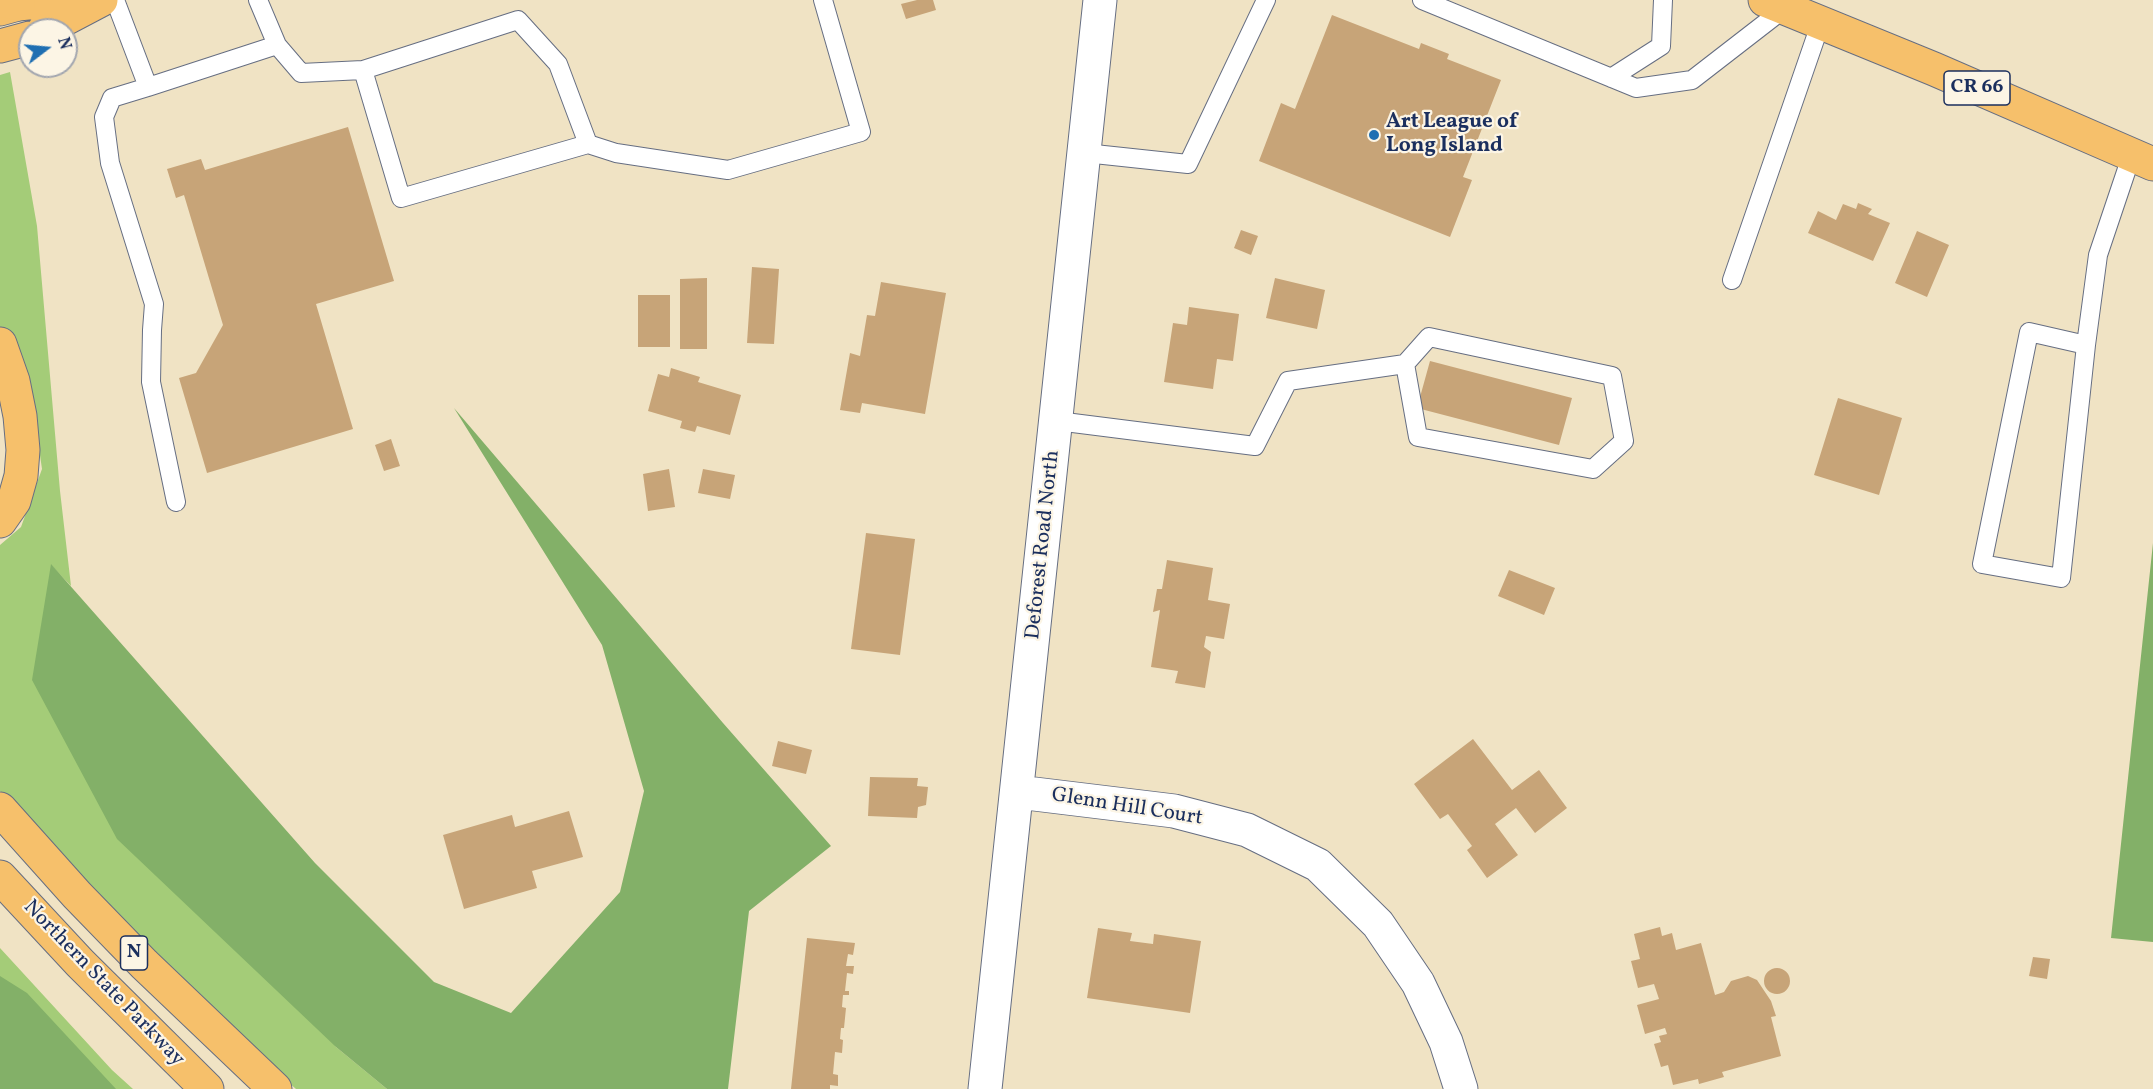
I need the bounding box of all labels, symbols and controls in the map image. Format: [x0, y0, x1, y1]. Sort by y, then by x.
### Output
north arrow [18, 18, 78, 78]
text: N [51, 35, 76, 52]
road number: CR 66 [1944, 71, 2010, 105]
place label: Art League of Long Island [1386, 110, 1517, 160]
marker: Art League of Long Island [1367, 128, 1381, 142]
street label: Deforest Road North [1022, 449, 1066, 641]
street label: Glenn Hill Court [1050, 784, 1204, 832]
street label: Northern State Parkway [17, 896, 189, 1072]
road number: N [120, 936, 148, 970]

